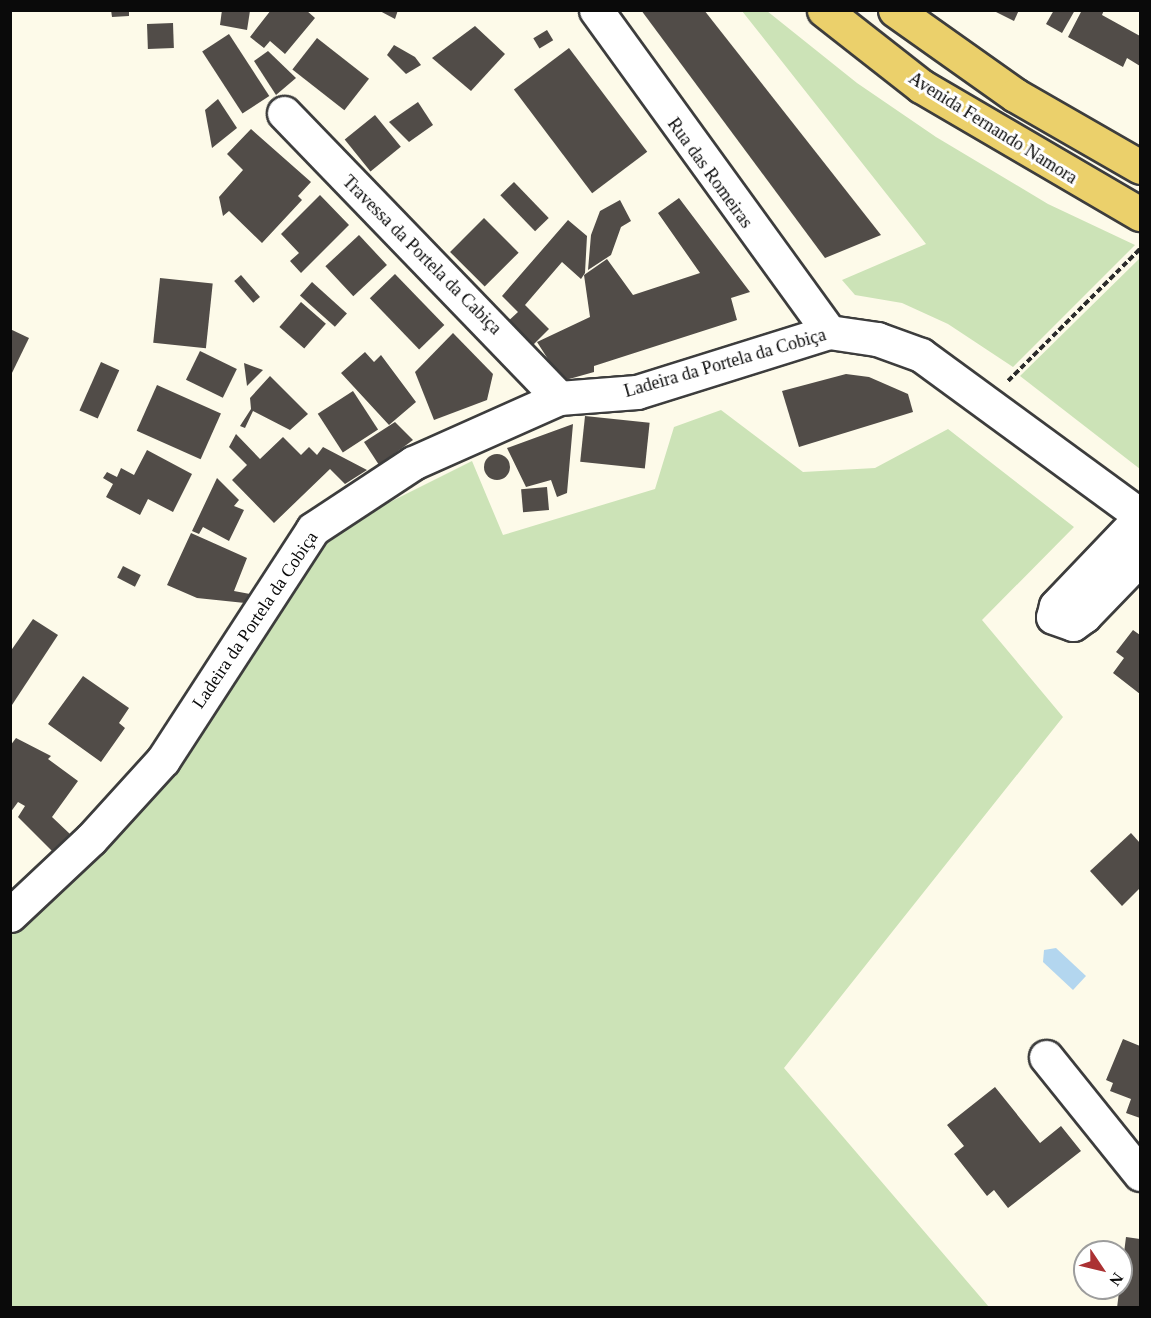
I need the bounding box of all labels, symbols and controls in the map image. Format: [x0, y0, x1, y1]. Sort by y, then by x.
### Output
street label: Avenida Fernando Namora [905, 67, 1081, 189]
street label: Rua das Romeiras [663, 114, 757, 232]
street label: Travessa da Portela da Cabiça [338, 171, 506, 339]
street label: Ladeira da Portela da Cobiça [622, 324, 828, 402]
street label: Ladeira da Portela da Cobiça [188, 527, 322, 713]
north arrow [1073, 1240, 1133, 1300]
text: N [1106, 1270, 1127, 1289]

